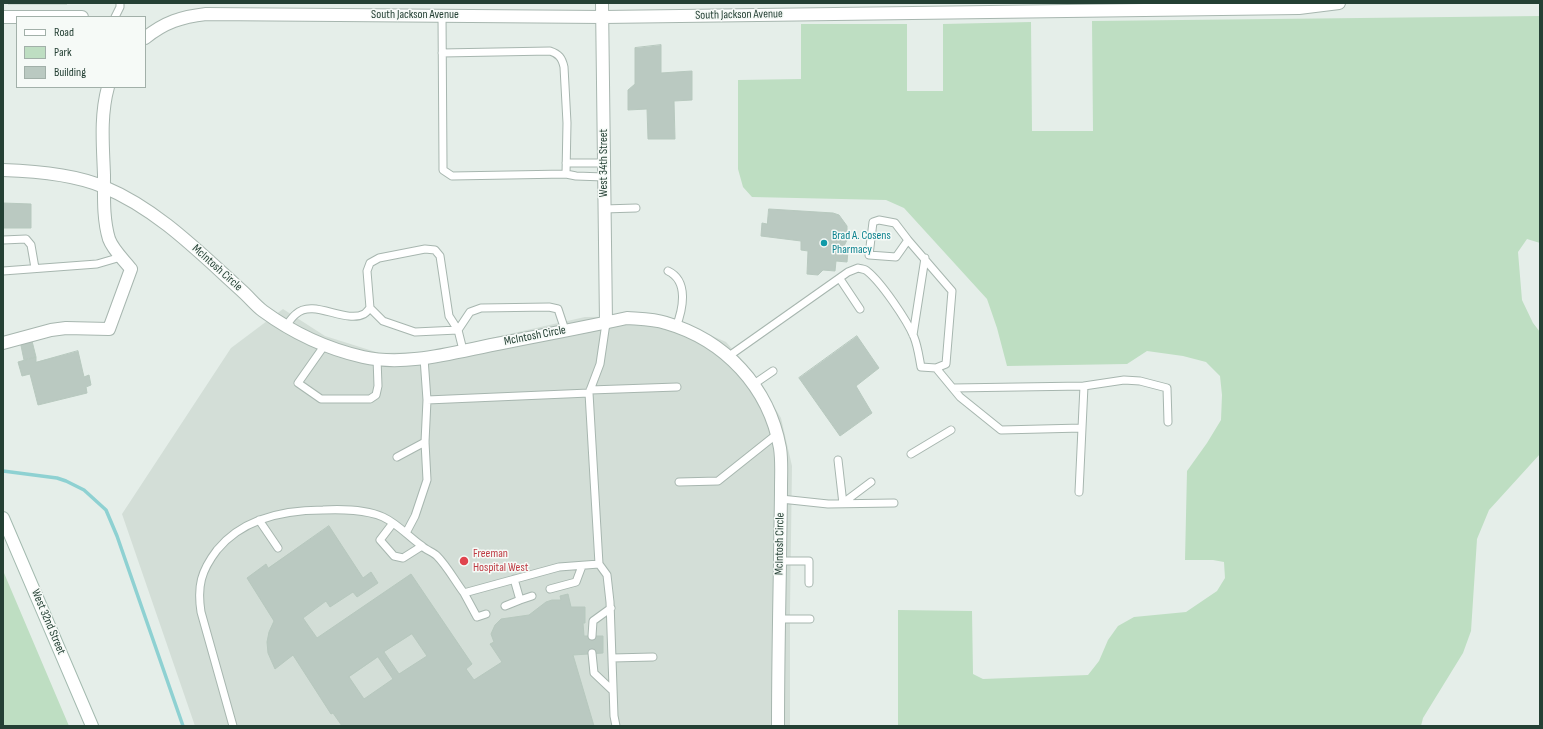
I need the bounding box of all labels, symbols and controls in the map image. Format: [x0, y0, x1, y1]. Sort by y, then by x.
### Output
street label: South Jackson Avenue [695, 7, 783, 23]
street label: South Jackson Avenue [371, 8, 459, 22]
legend [16, 16, 146, 88]
text: Road [54, 25, 74, 40]
text: Park [54, 45, 72, 60]
text: Building [54, 65, 86, 80]
street label: West 34th Street [597, 129, 611, 197]
place label: Brad A. Cosens Pharmacy [832, 229, 891, 257]
marker: Brad A. Cosens Pharmacy [819, 238, 829, 248]
street label: McIntosh Circle [189, 242, 245, 294]
street label: McIntosh Circle [503, 323, 567, 349]
street label: McIntosh Circle [772, 513, 788, 575]
place label: Freeman Hospital West [473, 547, 528, 575]
marker: Freeman Hospital West [458, 555, 470, 567]
street label: West 32nd Street [28, 587, 68, 657]

